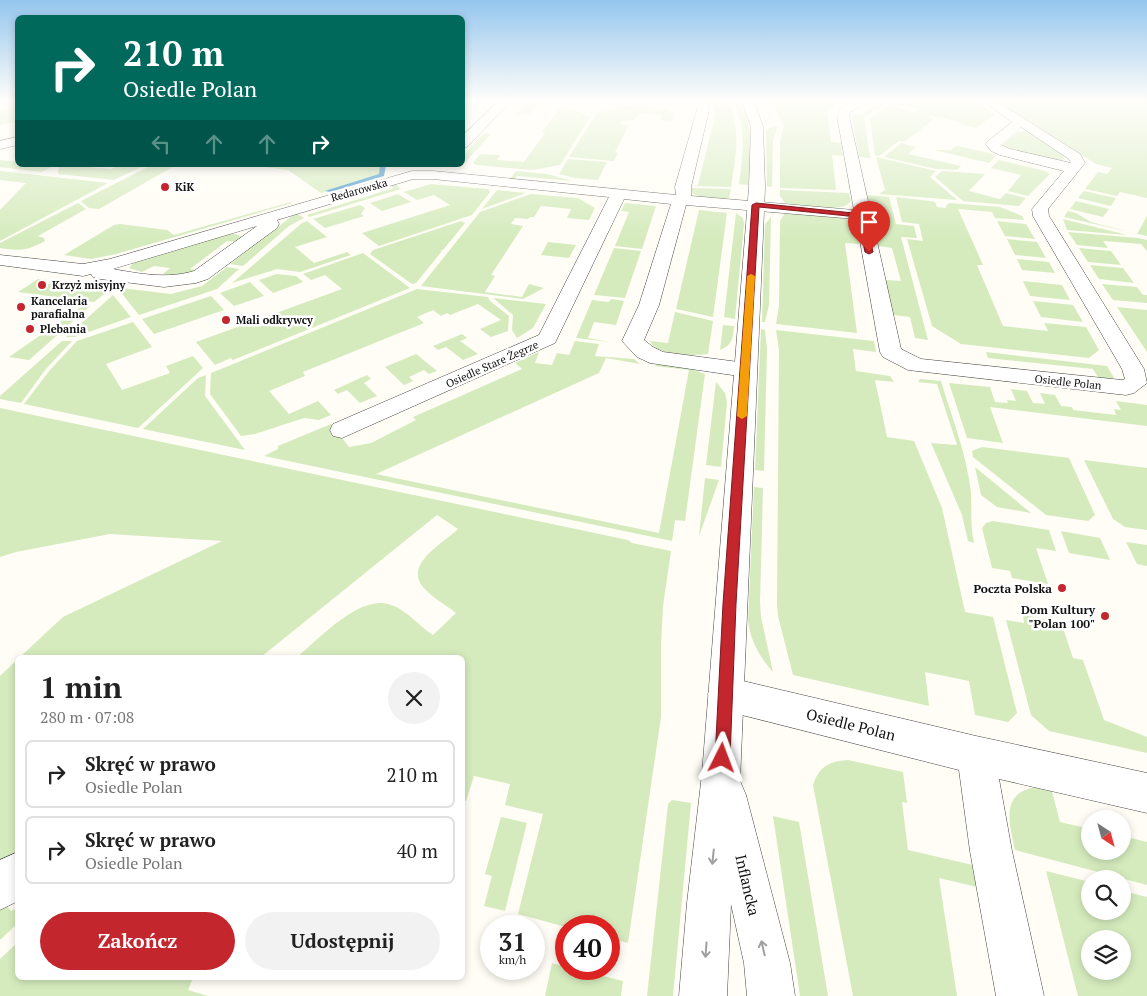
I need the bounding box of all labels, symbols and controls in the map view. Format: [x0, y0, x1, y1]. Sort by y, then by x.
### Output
text: 210 m [123, 30, 224, 76]
icon: right [40, 35, 105, 100]
text: Osiedle Polan [123, 74, 257, 103]
icon: left [147, 130, 175, 158]
icon: ahead [200, 130, 228, 158]
icon: ahead [253, 130, 281, 158]
icon: right [306, 130, 334, 158]
street label: Redarowska [329, 175, 389, 205]
place label: KiK [175, 180, 194, 194]
marker: KiK [159, 181, 171, 193]
pin [848, 201, 890, 252]
icon: arrive [855, 208, 883, 236]
place label: Krzyż misyjny [52, 278, 126, 292]
marker: Krzyż misyjny [36, 279, 48, 291]
place label: Kancelaria parafialna [31, 294, 87, 321]
marker: Kancelaria parafialna [15, 301, 27, 313]
place label: Mali odkrywcy [236, 313, 313, 327]
marker: Mali odkrywcy [220, 314, 232, 326]
place label: Plebania [40, 322, 86, 336]
marker: Plebania [24, 323, 36, 335]
street label: Osiedle Stare Żegrze [443, 337, 541, 391]
street label: Osiedle Polan [1034, 372, 1103, 393]
place label: Poczta Polska [973, 581, 1052, 596]
marker: Poczta Polska [1056, 582, 1068, 594]
place label: Dom Kultury "Polan 100" [1021, 602, 1096, 631]
marker: Dom Kultury "Polan 100" [1099, 610, 1111, 622]
text: 1 min [40, 667, 122, 707]
button: close [388, 672, 440, 724]
street label: Osiedle Polan [804, 703, 898, 745]
text: 280 m · 07:08 [40, 706, 134, 728]
position arrow [695, 731, 747, 783]
text: Skręć w prawo [85, 751, 216, 776]
icon: right [42, 760, 70, 788]
text: 210 m [387, 762, 438, 787]
text: Osiedle Polan [85, 776, 183, 798]
north arrow [1081, 810, 1131, 860]
map controls [1081, 810, 1131, 980]
text: Skręć w prawo [85, 827, 216, 852]
icon: right [42, 836, 70, 864]
text: 40 m [397, 838, 438, 863]
one-way arrow [708, 849, 718, 865]
text: Osiedle Polan [85, 852, 183, 874]
street label: Inflancka [731, 852, 765, 918]
button: search [1081, 870, 1131, 920]
button: Zakończ [40, 912, 235, 970]
button: Udostępnij [245, 912, 440, 970]
speed limit sign: 40 [555, 915, 620, 980]
text: 31 [498, 925, 527, 958]
button: layers [1081, 930, 1131, 980]
one-way arrow [758, 940, 767, 956]
one-way arrow [701, 941, 711, 957]
text: km/h [499, 952, 526, 967]

